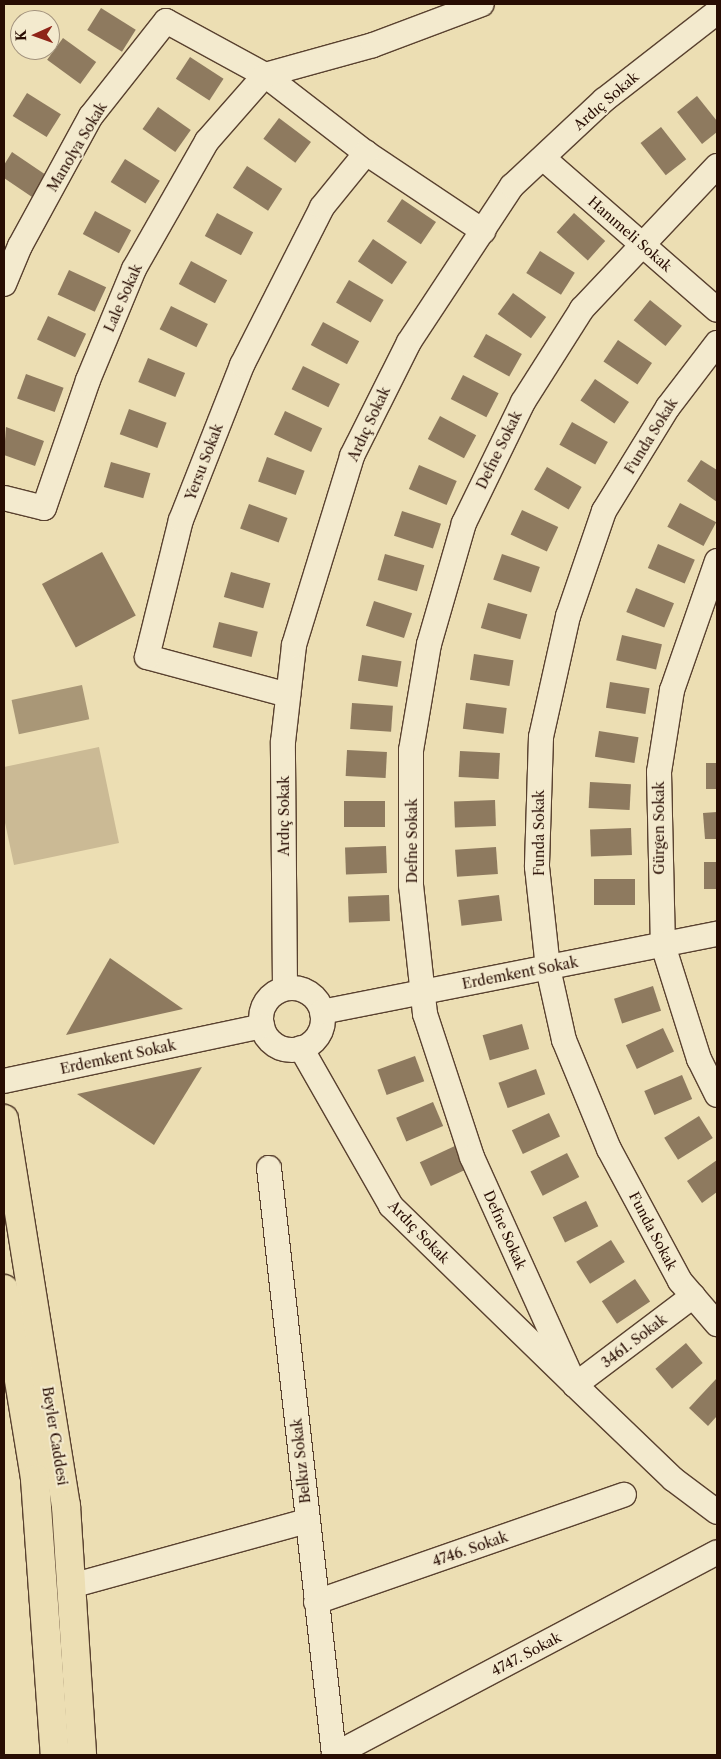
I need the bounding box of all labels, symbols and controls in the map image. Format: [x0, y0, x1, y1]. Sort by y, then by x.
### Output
north arrow [10, 10, 60, 60]
text: K [12, 30, 30, 41]
street label: Ardıç Sokak [570, 68, 642, 134]
street label: Manolya Sokak [44, 99, 110, 195]
street label: Hanımeli Sokak [585, 193, 675, 275]
street label: Lale Sokak [101, 261, 145, 335]
street label: Ardıç Sokak [344, 384, 394, 464]
street label: Funda Sokak [621, 395, 681, 477]
street label: Defne Sokak [473, 408, 525, 492]
street label: Yersu Sokak [182, 421, 226, 503]
street label: Ardıç Sokak [276, 776, 292, 856]
street label: Gürgen Sokak [651, 781, 667, 875]
street label: Funda Sokak [531, 790, 547, 876]
street label: Defne Sokak [404, 799, 420, 883]
street label: Erdemkent Sokak [461, 954, 579, 992]
street label: Erdemkent Sokak [59, 1037, 177, 1077]
street label: Defne Sokak [480, 1188, 530, 1272]
street label: Funda Sokak [625, 1189, 681, 1273]
street label: Ardıç Sokak [385, 1197, 453, 1267]
street label: 3461. Sokak [598, 1311, 670, 1371]
street label: Beyler Caddesi [39, 1385, 71, 1487]
street label: Belkız Sokak [288, 1418, 314, 1504]
street label: 4746. Sokak [430, 1528, 510, 1570]
street label: 4747. Sokak [488, 1629, 564, 1679]

